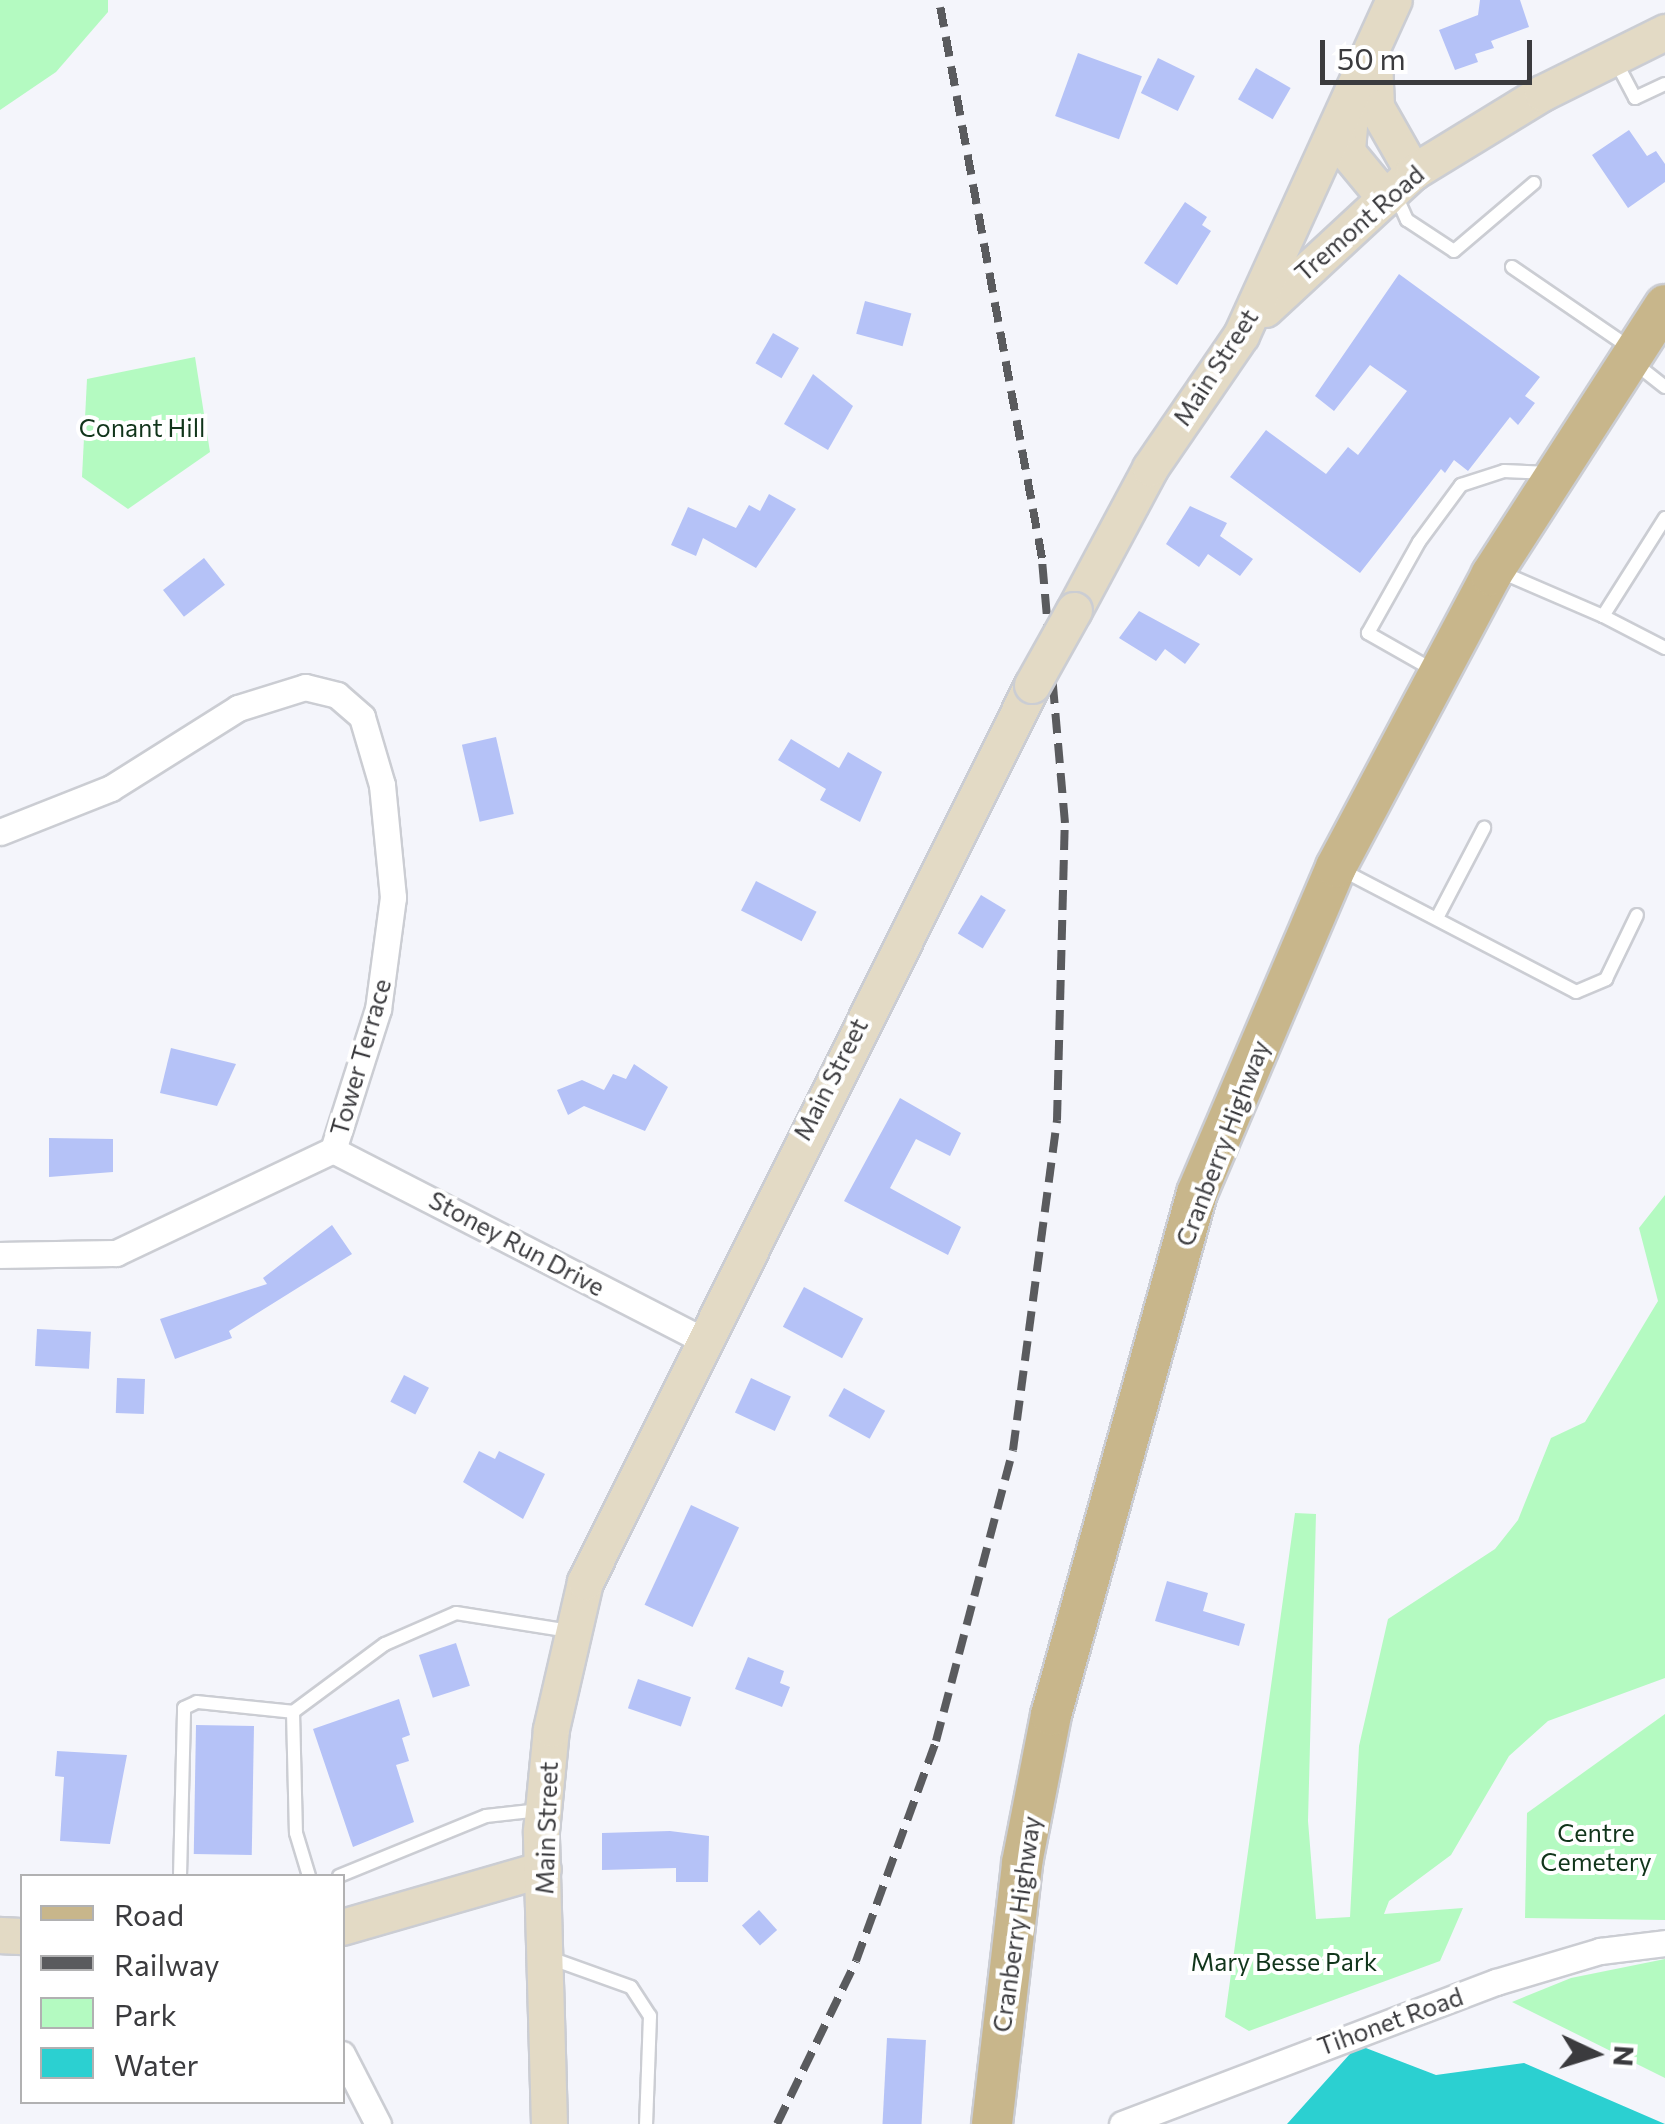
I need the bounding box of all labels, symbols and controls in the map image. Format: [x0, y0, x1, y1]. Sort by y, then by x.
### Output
scale bar [1325, 20, 1538, 82]
text: 50 m [1337, 39, 1406, 76]
street label: Tremont Road [1288, 159, 1430, 287]
street label: Main Street [1166, 303, 1264, 431]
park label: Conant Hill [79, 412, 205, 442]
street label: Tower Terrace [323, 975, 397, 1139]
street label: Main Street [786, 1013, 874, 1145]
street label: Cranberry Highway [1169, 1036, 1275, 1250]
street label: Stoney Run Drive [424, 1184, 610, 1302]
street label: Main Street [529, 1761, 563, 1895]
street label: Cranberry Highway [986, 1814, 1046, 2034]
park label: Centre Cemetery [1540, 1818, 1652, 1877]
legend [20, 1874, 345, 2104]
text: Road [114, 1895, 184, 1932]
text: Railway [114, 1945, 220, 1982]
park label: Mary Besse Park [1191, 1946, 1377, 1976]
street label: Tihonet Road [1313, 1981, 1467, 2061]
text: Park [114, 1995, 177, 2032]
north arrow [1545, 2004, 1645, 2104]
text: N [1607, 2044, 1643, 2068]
text: Water [114, 2045, 199, 2082]

